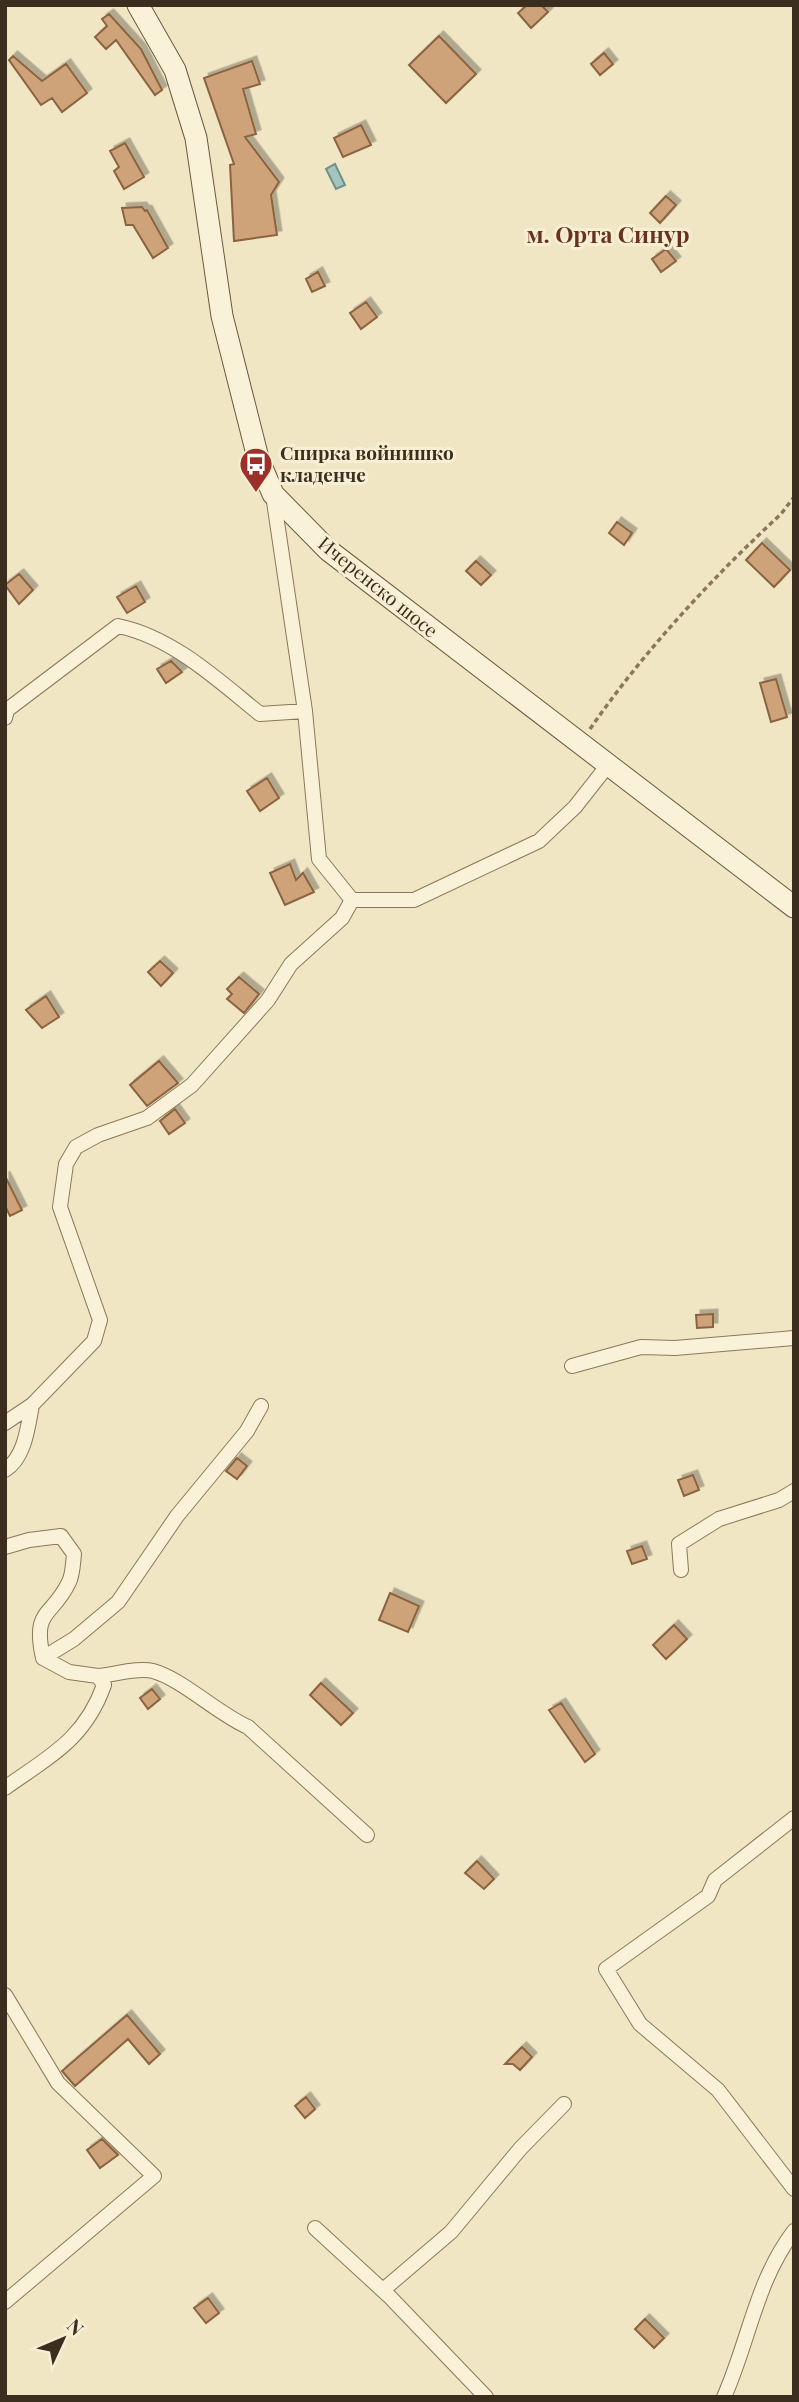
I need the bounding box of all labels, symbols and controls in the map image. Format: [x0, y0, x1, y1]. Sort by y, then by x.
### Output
district label: м. Орта Синур [526, 218, 690, 249]
place label: Спирка войнишко кладенче [280, 439, 454, 487]
bus stop icon: Спирка войнишко кладенче [237, 445, 275, 494]
street label: Ичеренско шосе [313, 530, 444, 643]
north arrow [28, 2304, 98, 2374]
text: N [62, 2313, 90, 2341]

